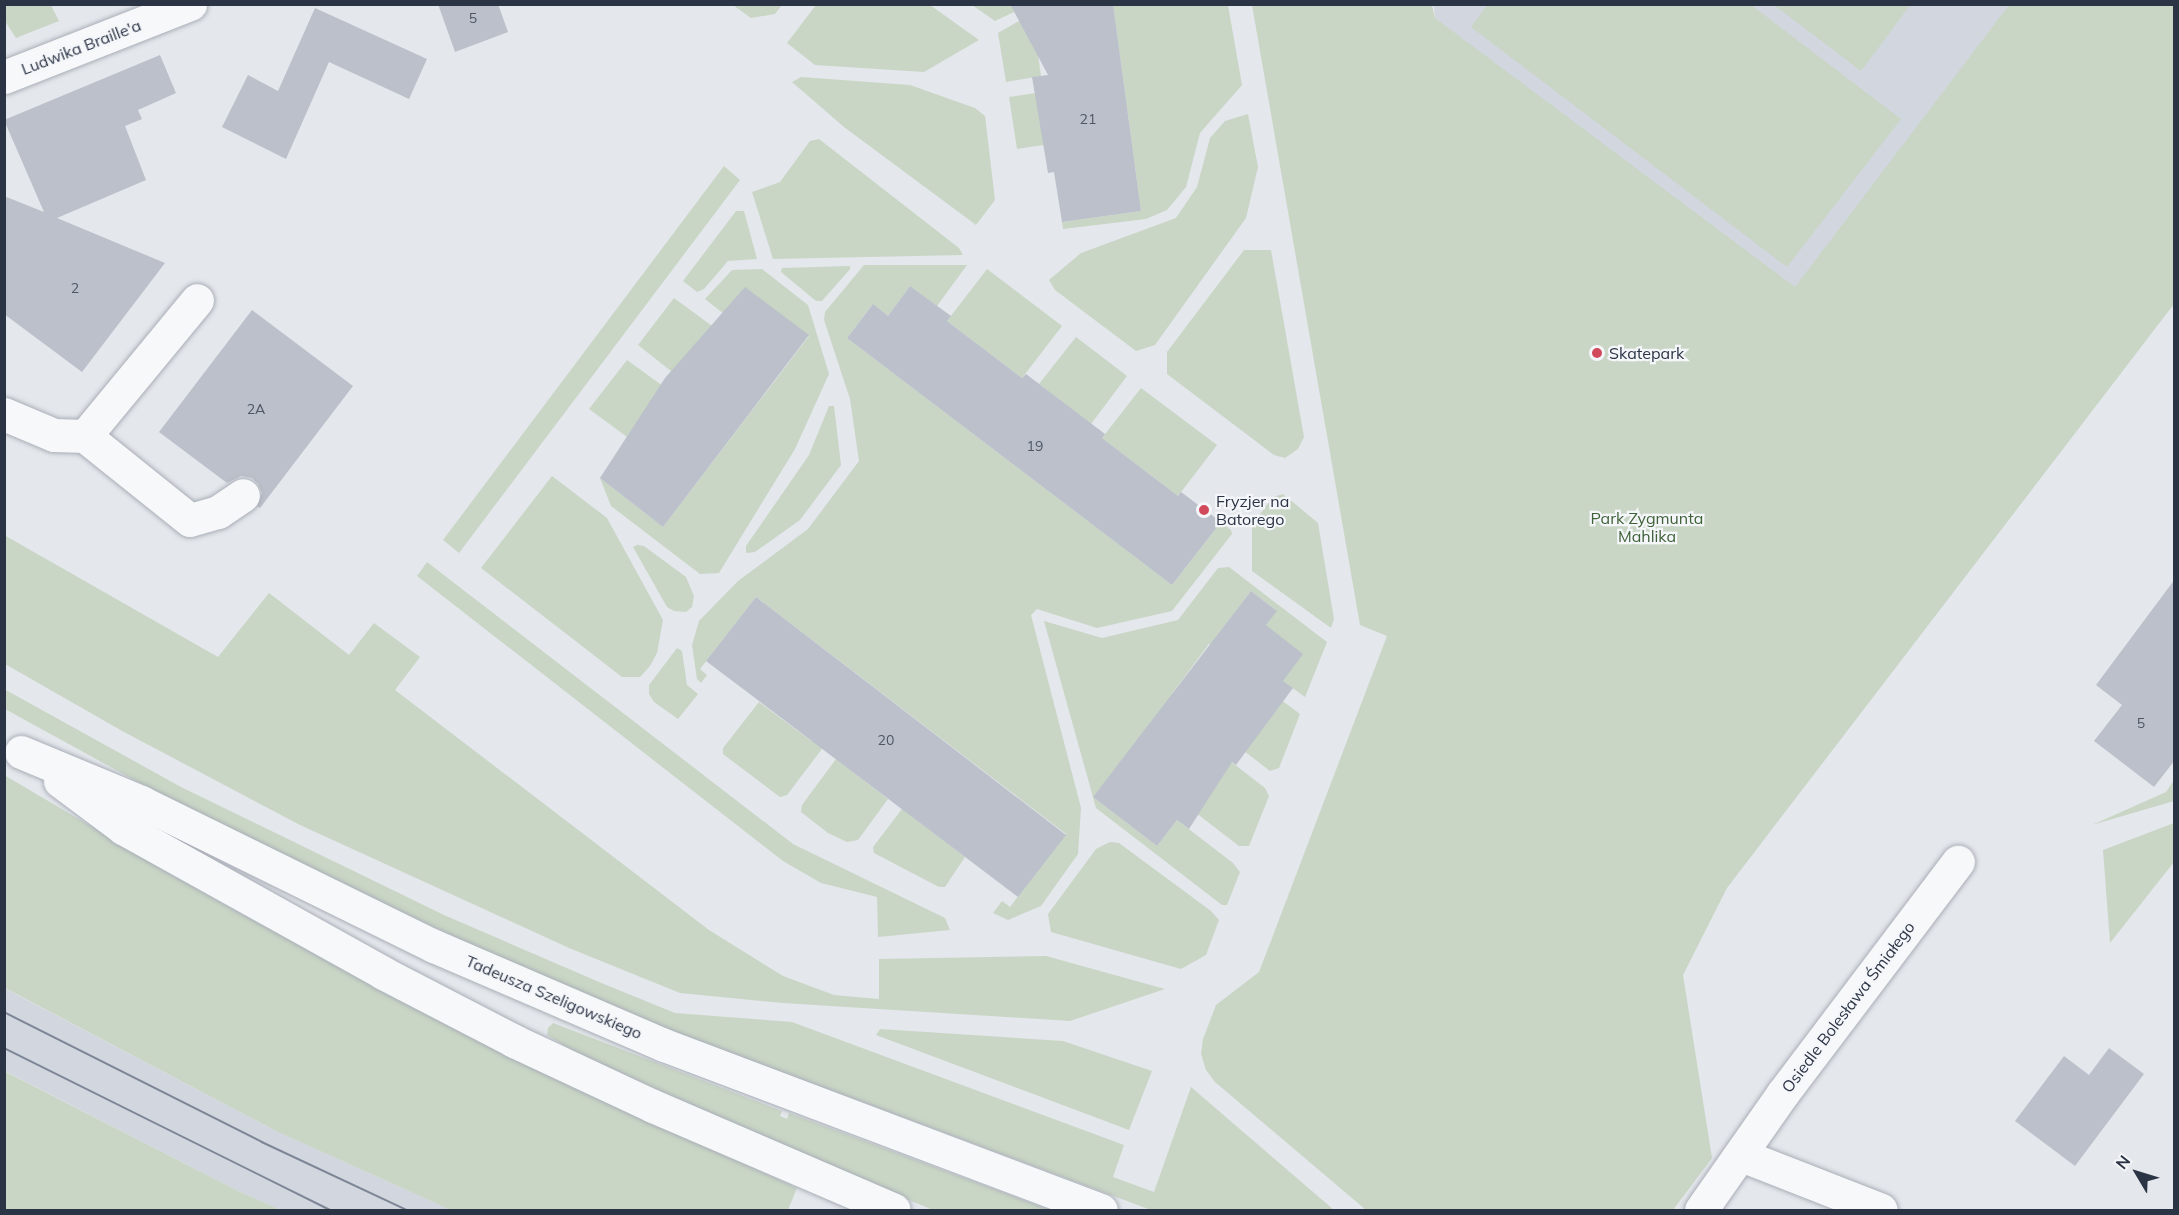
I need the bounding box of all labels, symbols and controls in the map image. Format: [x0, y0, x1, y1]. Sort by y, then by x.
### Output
house number: 5 [469, 10, 477, 26]
street label: Ludwika Braille'a [19, 15, 143, 79]
house number: 21 [1080, 111, 1096, 127]
house number: 2 [71, 280, 79, 296]
place label: Skatepark [1609, 343, 1684, 363]
marker: Skatepark [1590, 346, 1604, 360]
house number: 2A [247, 401, 265, 417]
house number: 19 [1027, 438, 1043, 454]
place label: Fryzjer na Batorego [1216, 491, 1289, 529]
marker: Fryzjer na Batorego [1197, 503, 1211, 517]
park label: Park Zygmunta Mahlika [1591, 508, 1703, 546]
house number: 5 [2137, 715, 2145, 731]
house number: 20 [878, 732, 894, 748]
street label: Osiedle Bolesława Śmiałego [1777, 918, 1919, 1096]
street label: Tadeusza Szeligowskiego [463, 951, 645, 1043]
north arrow [2107, 1143, 2167, 1203]
text: N [2111, 1151, 2134, 1173]

